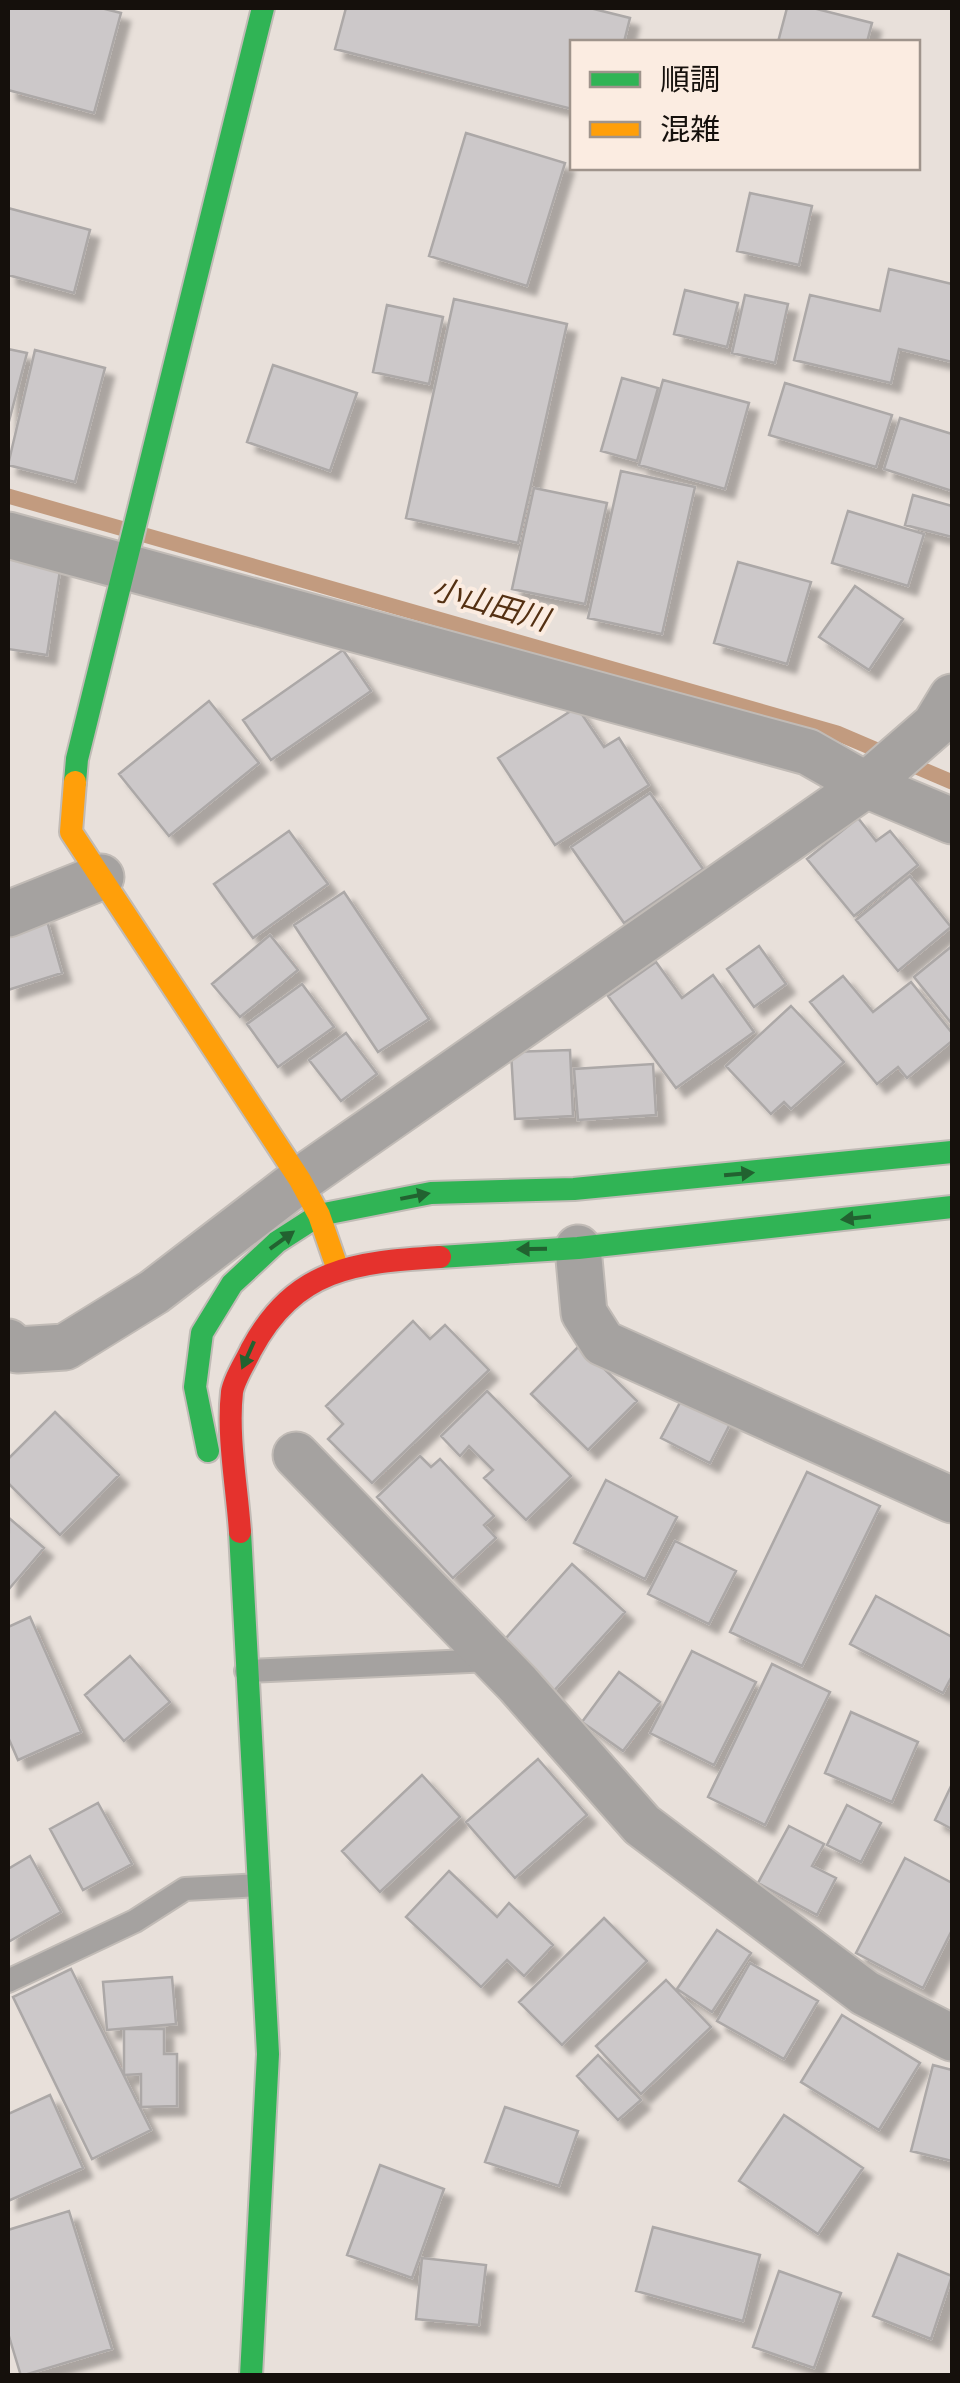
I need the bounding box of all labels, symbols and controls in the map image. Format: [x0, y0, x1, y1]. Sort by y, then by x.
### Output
legend [570, 40, 920, 170]
text: 順調 [660, 59, 720, 102]
text: 混雑 [660, 109, 720, 152]
water label: 小山田川 [426, 568, 556, 643]
one-way arrow [723, 1166, 755, 1182]
one-way arrow [400, 1188, 431, 1204]
one-way arrow [839, 1210, 871, 1226]
one-way arrow [269, 1231, 295, 1250]
one-way arrow [516, 1241, 548, 1257]
one-way arrow [240, 1340, 256, 1370]

